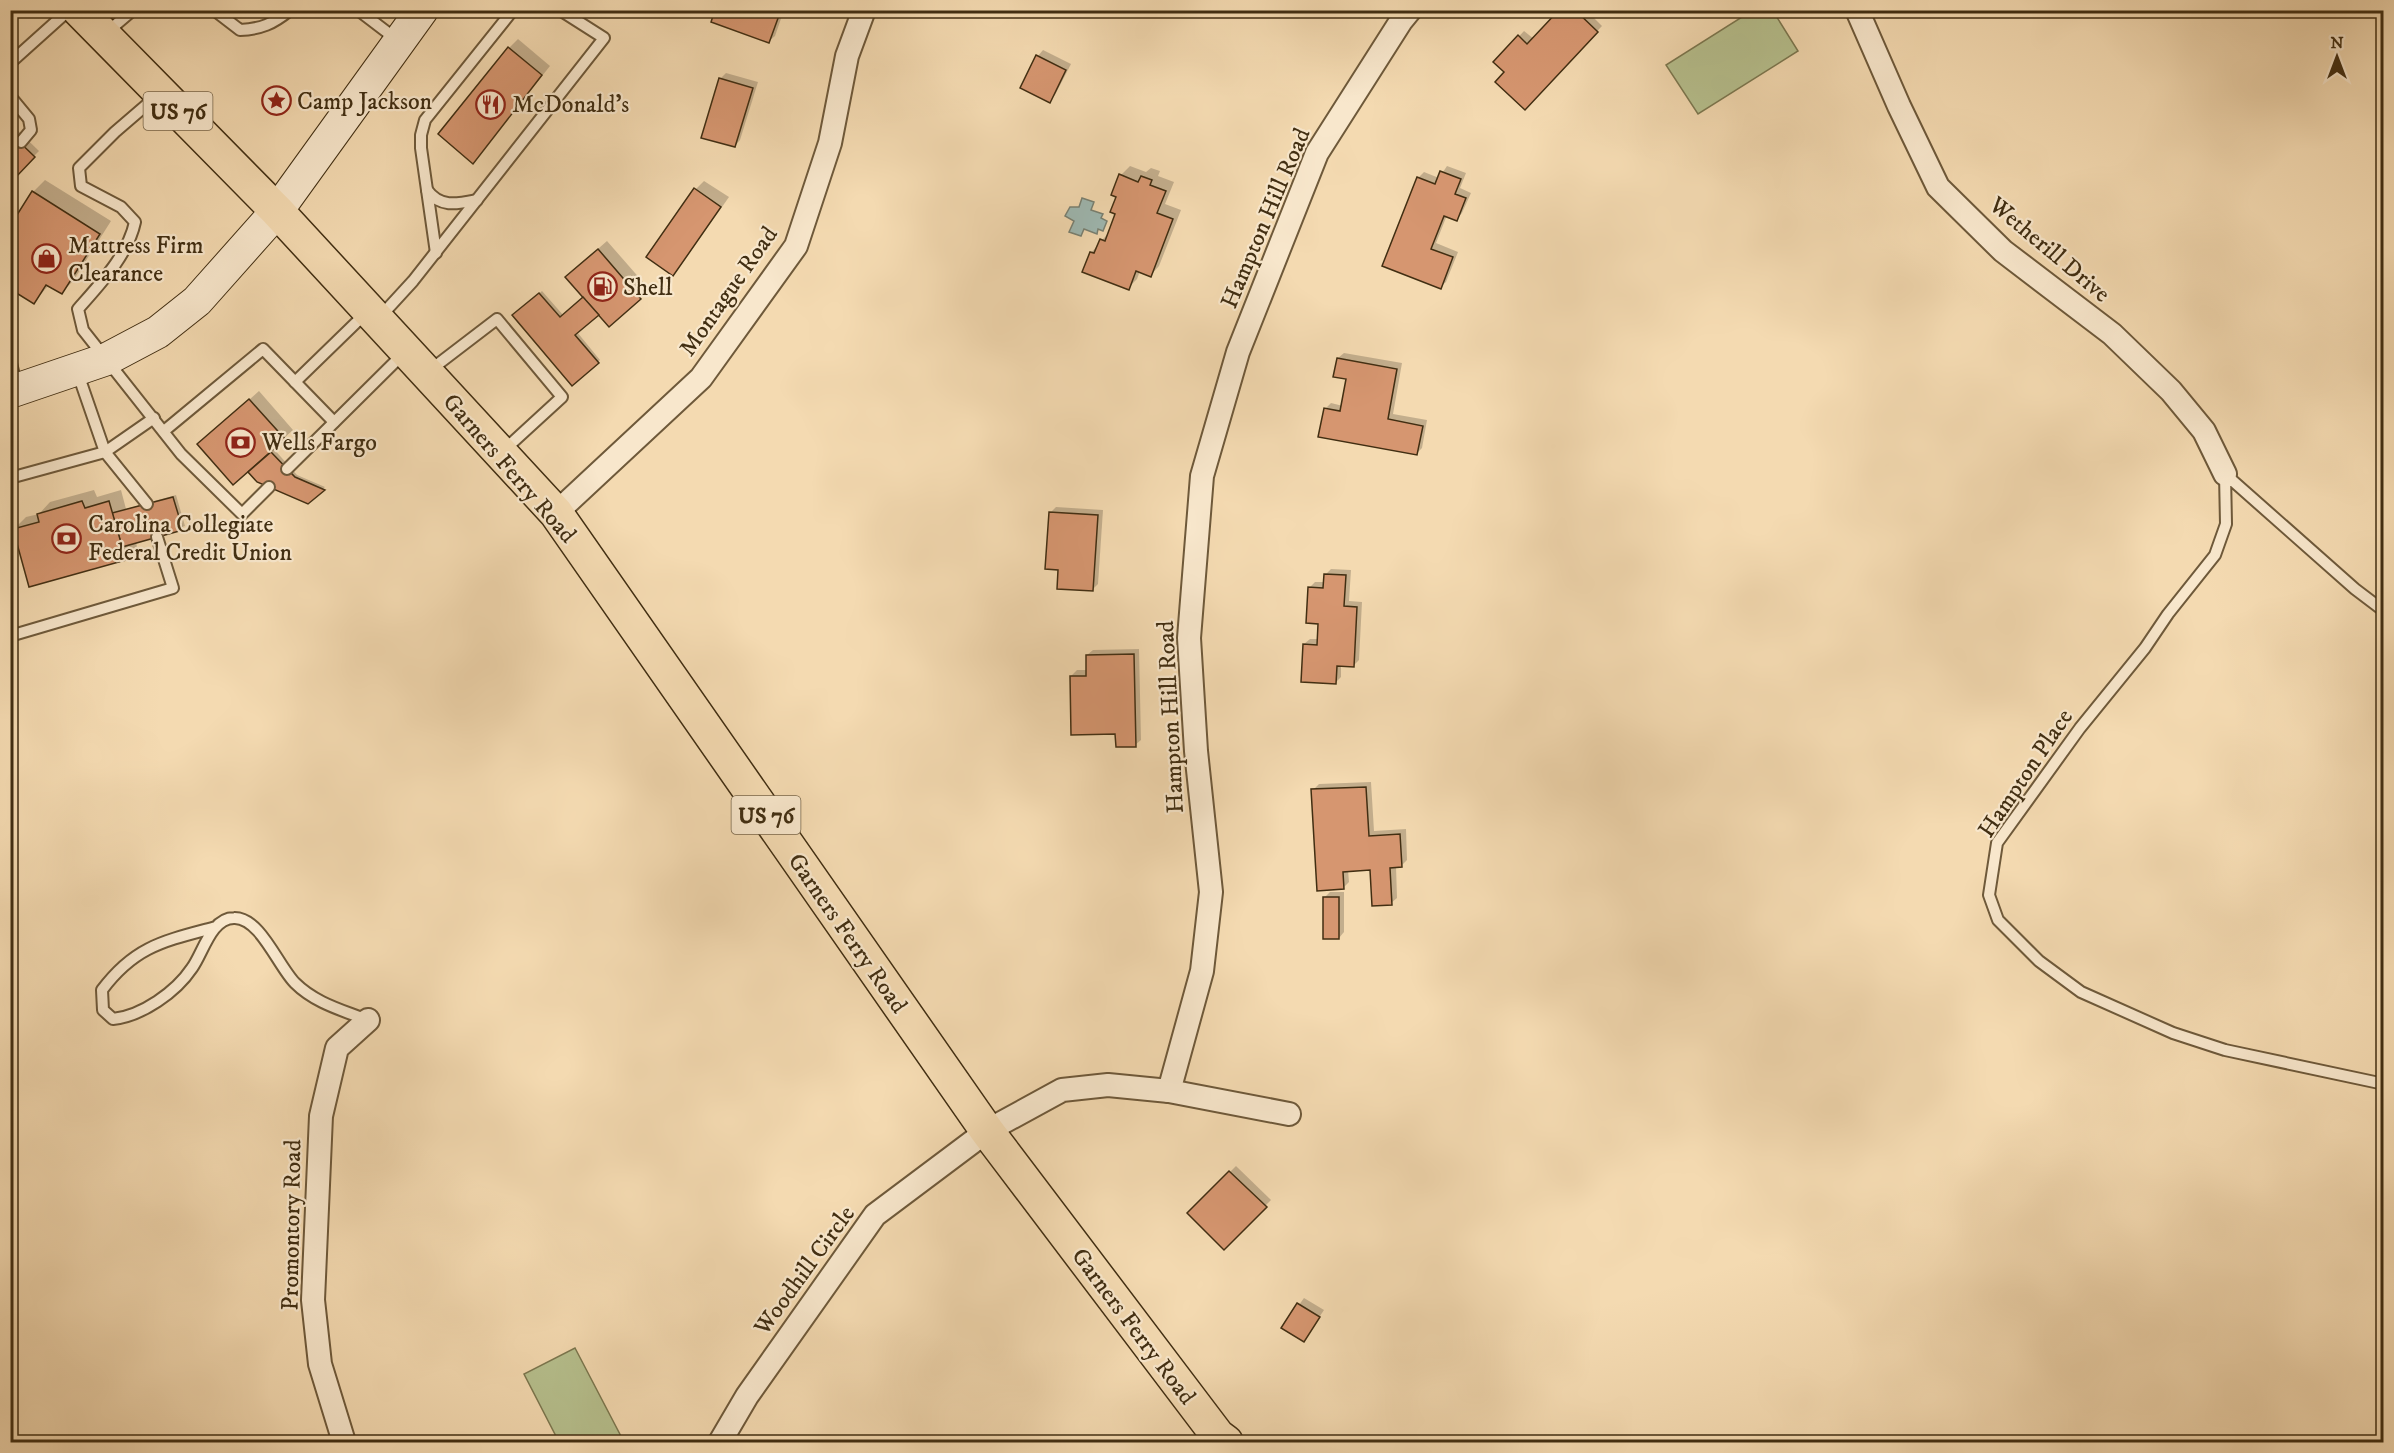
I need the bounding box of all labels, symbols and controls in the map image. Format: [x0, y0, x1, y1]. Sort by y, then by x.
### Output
north arrow [2307, 27, 2367, 87]
text: N [2330, 33, 2344, 53]
place icon: Camp Jackson [260, 85, 292, 117]
place label: Camp Jackson [297, 87, 433, 117]
restaurant icon: McDonald's [475, 88, 507, 120]
place label: McDonald's [512, 90, 629, 120]
road number: US 76 [144, 92, 213, 130]
street label: Hampton Hill Road [1214, 124, 1317, 313]
street label: Wetherill Drive [1982, 190, 2116, 309]
street label: Montague Road [673, 221, 785, 362]
place label: Mattress Firm Clearance [68, 231, 203, 289]
shop icon: Mattress Firm Clearance [31, 243, 63, 275]
fuel station icon: Shell [586, 271, 618, 303]
place label: Shell [623, 273, 673, 303]
street label: Garners Ferry Road [436, 388, 582, 550]
bank icon: Wells Fargo [225, 426, 257, 458]
place label: Wells Fargo [261, 428, 377, 458]
place label: Carolina Collegiate Federal Credit Union [88, 510, 292, 568]
bank icon: Carolina Collegiate Federal Credit Union [51, 522, 83, 554]
street label: Hampton Hill Road [1151, 620, 1191, 814]
street label: Hampton Place [1972, 703, 2080, 844]
road number: US 76 [732, 796, 801, 834]
street label: Garners Ferry Road [781, 848, 914, 1019]
street label: Promontory Road [276, 1139, 308, 1311]
street label: Woodhill Circle [747, 1200, 862, 1342]
street label: Garners Ferry Road [1064, 1242, 1202, 1411]

